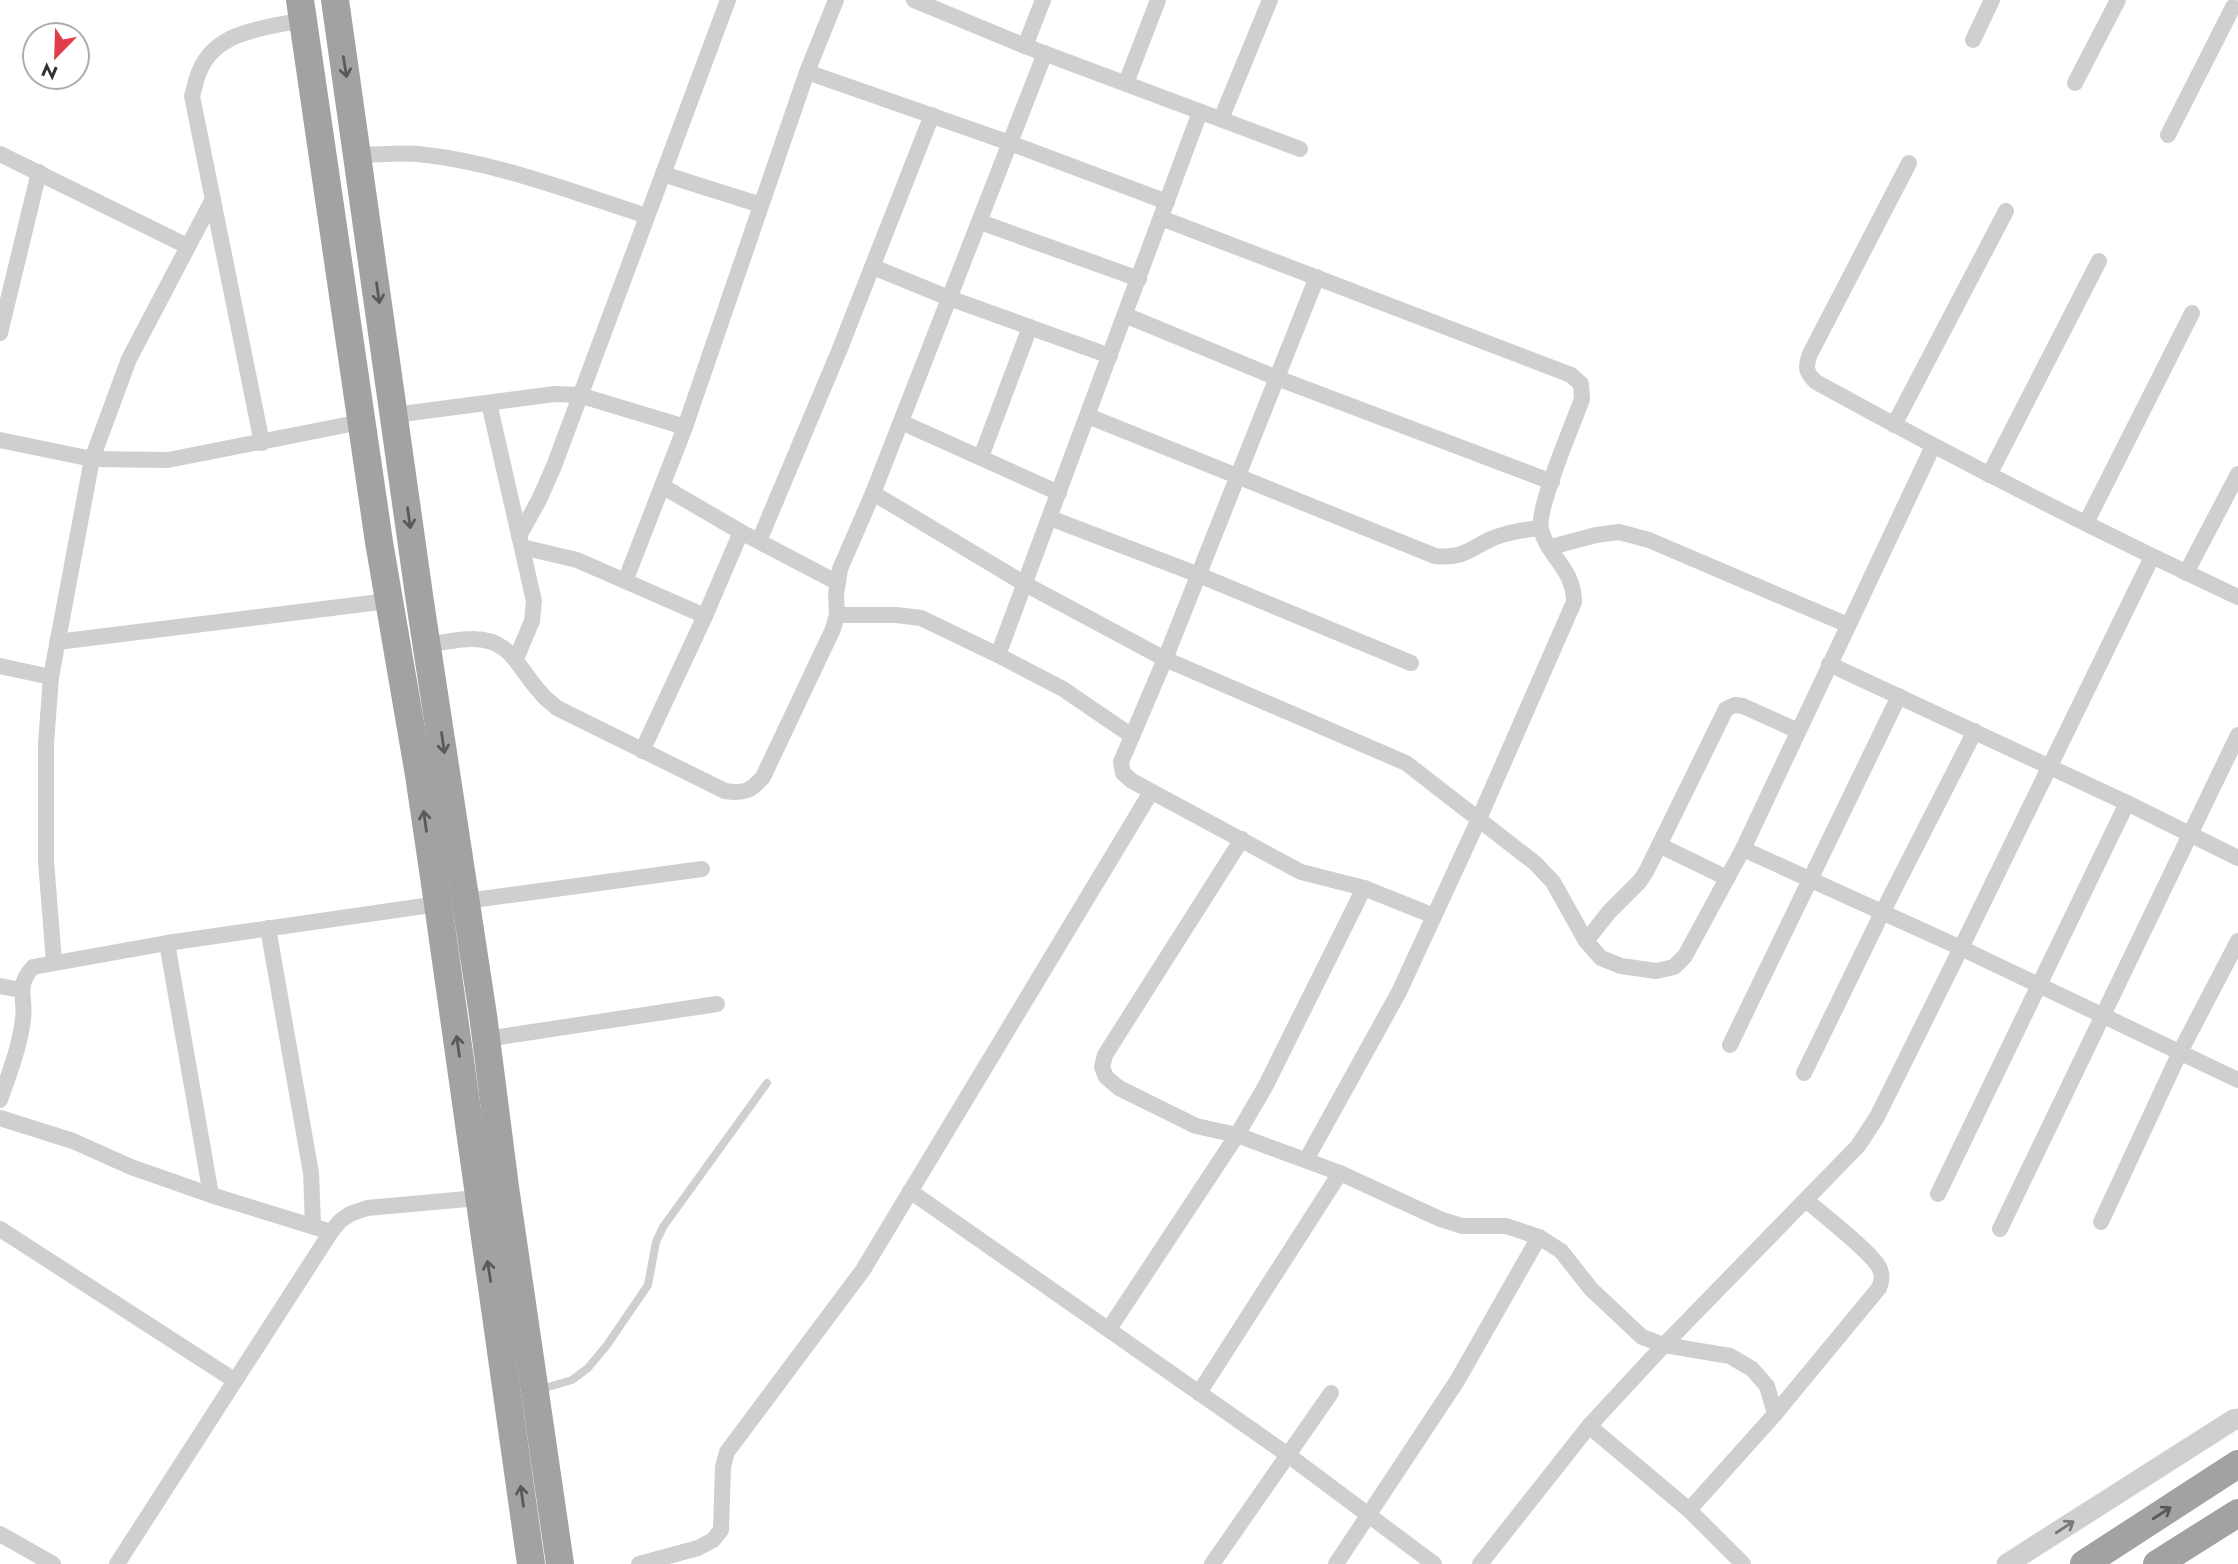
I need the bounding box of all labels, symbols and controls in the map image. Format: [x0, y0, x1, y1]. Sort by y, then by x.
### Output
north arrow [21, 21, 91, 91]
text: N [37, 56, 62, 87]
one-way arrow [339, 56, 352, 78]
one-way arrow [371, 281, 384, 304]
one-way arrow [402, 506, 415, 529]
one-way arrow [436, 731, 449, 754]
one-way arrow [419, 810, 432, 833]
one-way arrow [451, 1035, 464, 1058]
one-way arrow [482, 1260, 495, 1283]
one-way arrow [515, 1486, 528, 1508]
one-way arrow [2152, 1506, 2171, 1521]
one-way arrow [2054, 1520, 2074, 1534]

